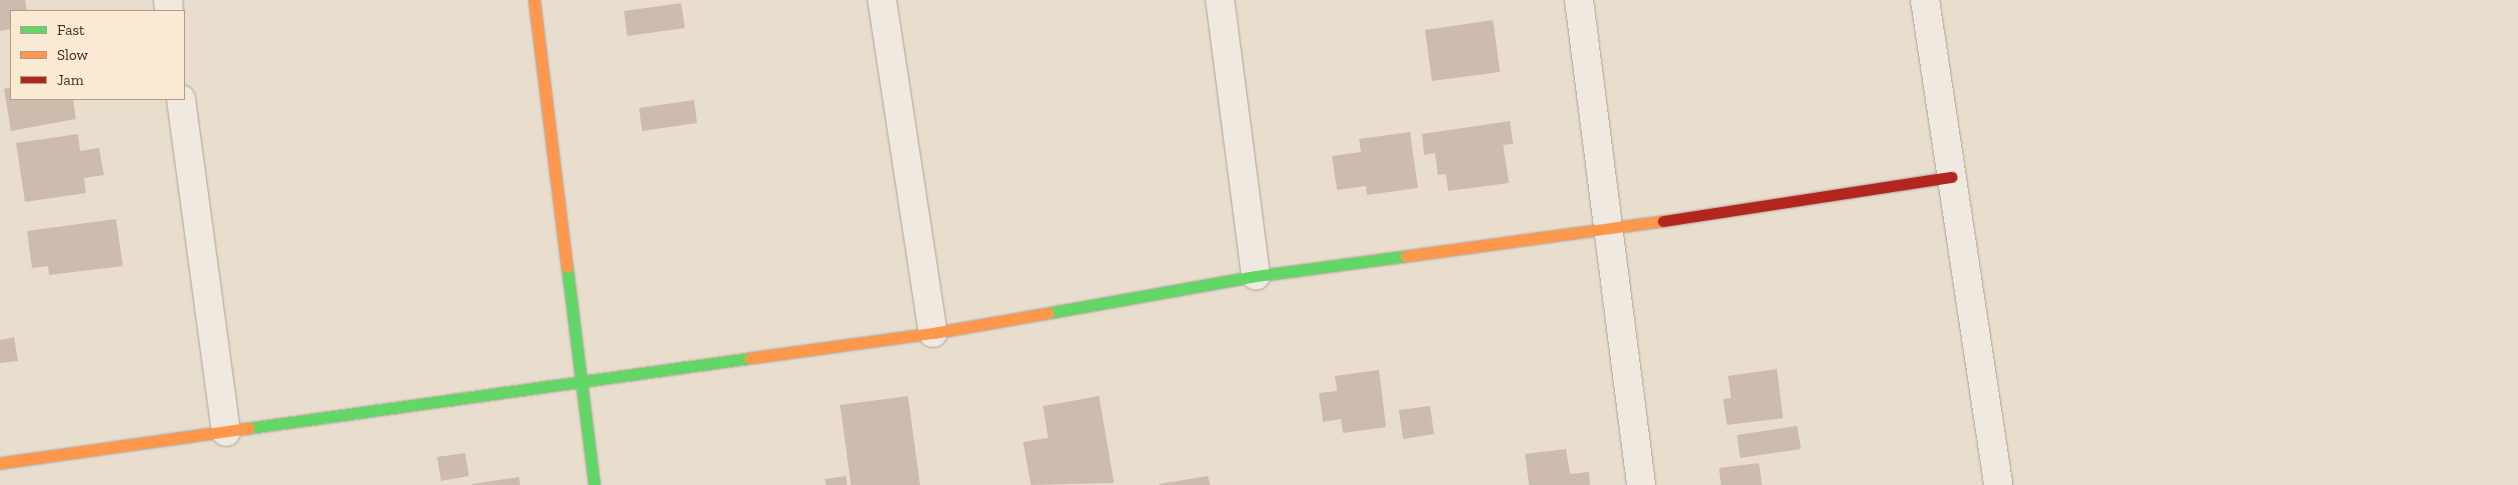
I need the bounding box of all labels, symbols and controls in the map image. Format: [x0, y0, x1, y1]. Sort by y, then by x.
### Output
legend [10, 10, 185, 100]
text: Fast [57, 21, 85, 39]
text: Slow [57, 46, 88, 64]
text: Jam [57, 71, 84, 89]

